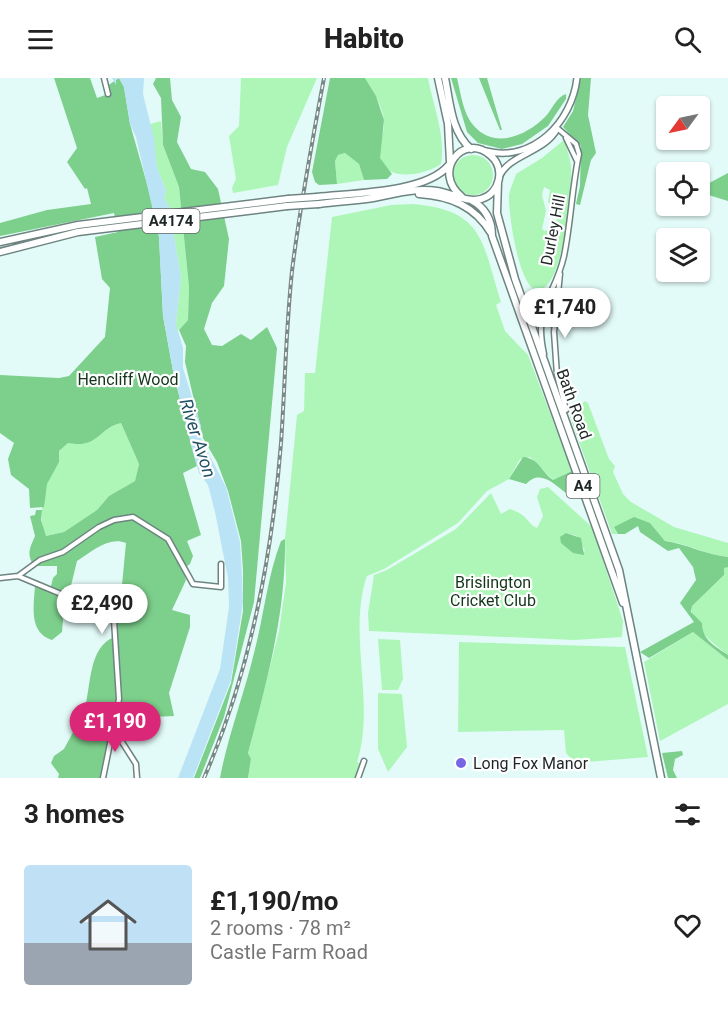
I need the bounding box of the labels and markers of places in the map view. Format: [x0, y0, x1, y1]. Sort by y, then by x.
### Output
pin: £1,740 [516, 288, 614, 339]
pin: £2,490 [53, 584, 151, 635]
pin: £1,190 [66, 702, 164, 753]
place label: Long Fox Manor [473, 754, 589, 773]
marker: Long Fox Manor [454, 756, 468, 770]

